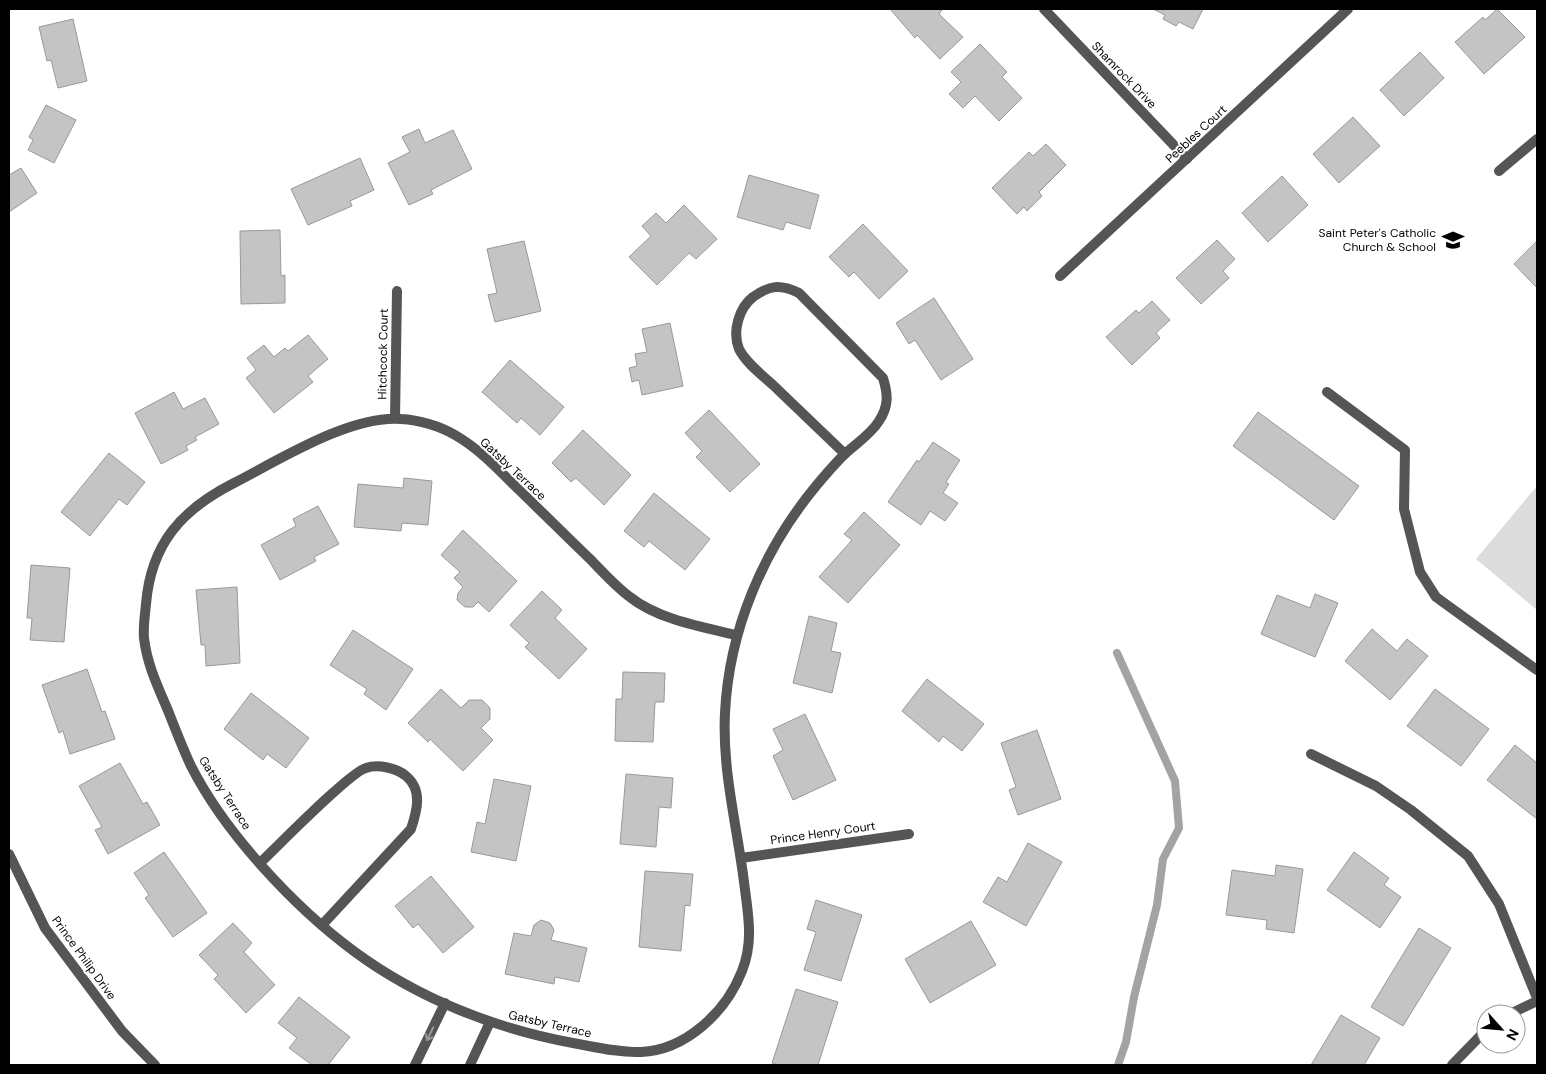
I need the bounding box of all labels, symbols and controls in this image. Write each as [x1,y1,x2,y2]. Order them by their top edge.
street label: Shamrock Drive [1088,38,1160,112]
street label: Peebles Court [1162,101,1230,167]
place label: Saint Peter's Catholic Church & School [1319,225,1436,255]
school or university icon: Saint Peter's Catholic Church & School [1440,227,1466,253]
street label: Hitchcock Court [374,308,392,400]
street label: Gatsby Terrace [477,434,550,504]
street label: Gatsby Terrace [195,753,255,833]
street label: Prince Henry Court [769,818,877,848]
street label: Prince Philip Drive [48,913,120,1003]
north arrow [1476,1004,1526,1054]
street label: Gatsby Terrace [507,1007,593,1041]
one-way arrow [425,1026,434,1041]
text: N [1502,1026,1523,1044]

